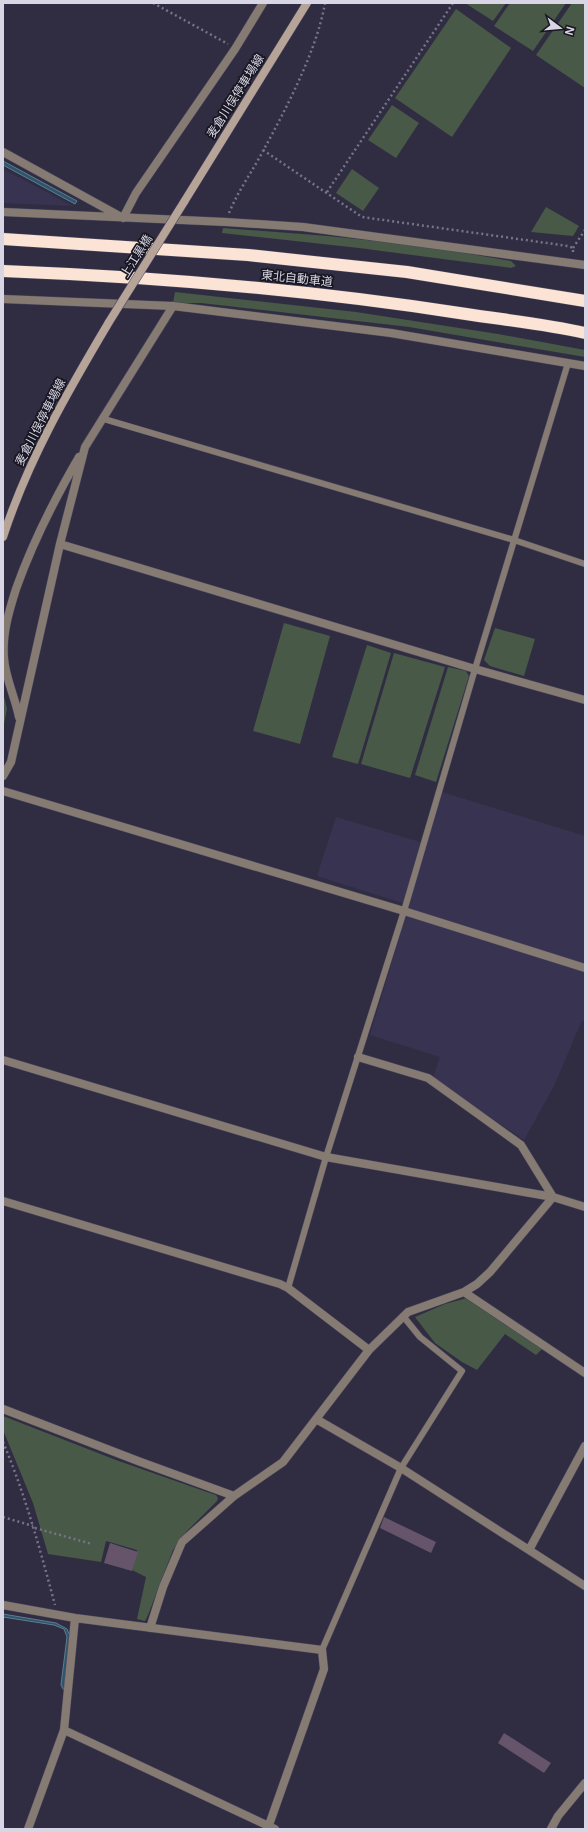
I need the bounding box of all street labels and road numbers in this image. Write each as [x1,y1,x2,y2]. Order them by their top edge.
street label: 麦倉川俣停車場線 [203,51,267,141]
street label: 上江黒橋 [117,232,155,280]
street label: 東北自動車道 [260,267,334,289]
street label: 麦倉川俣停車場線 [12,376,68,468]

